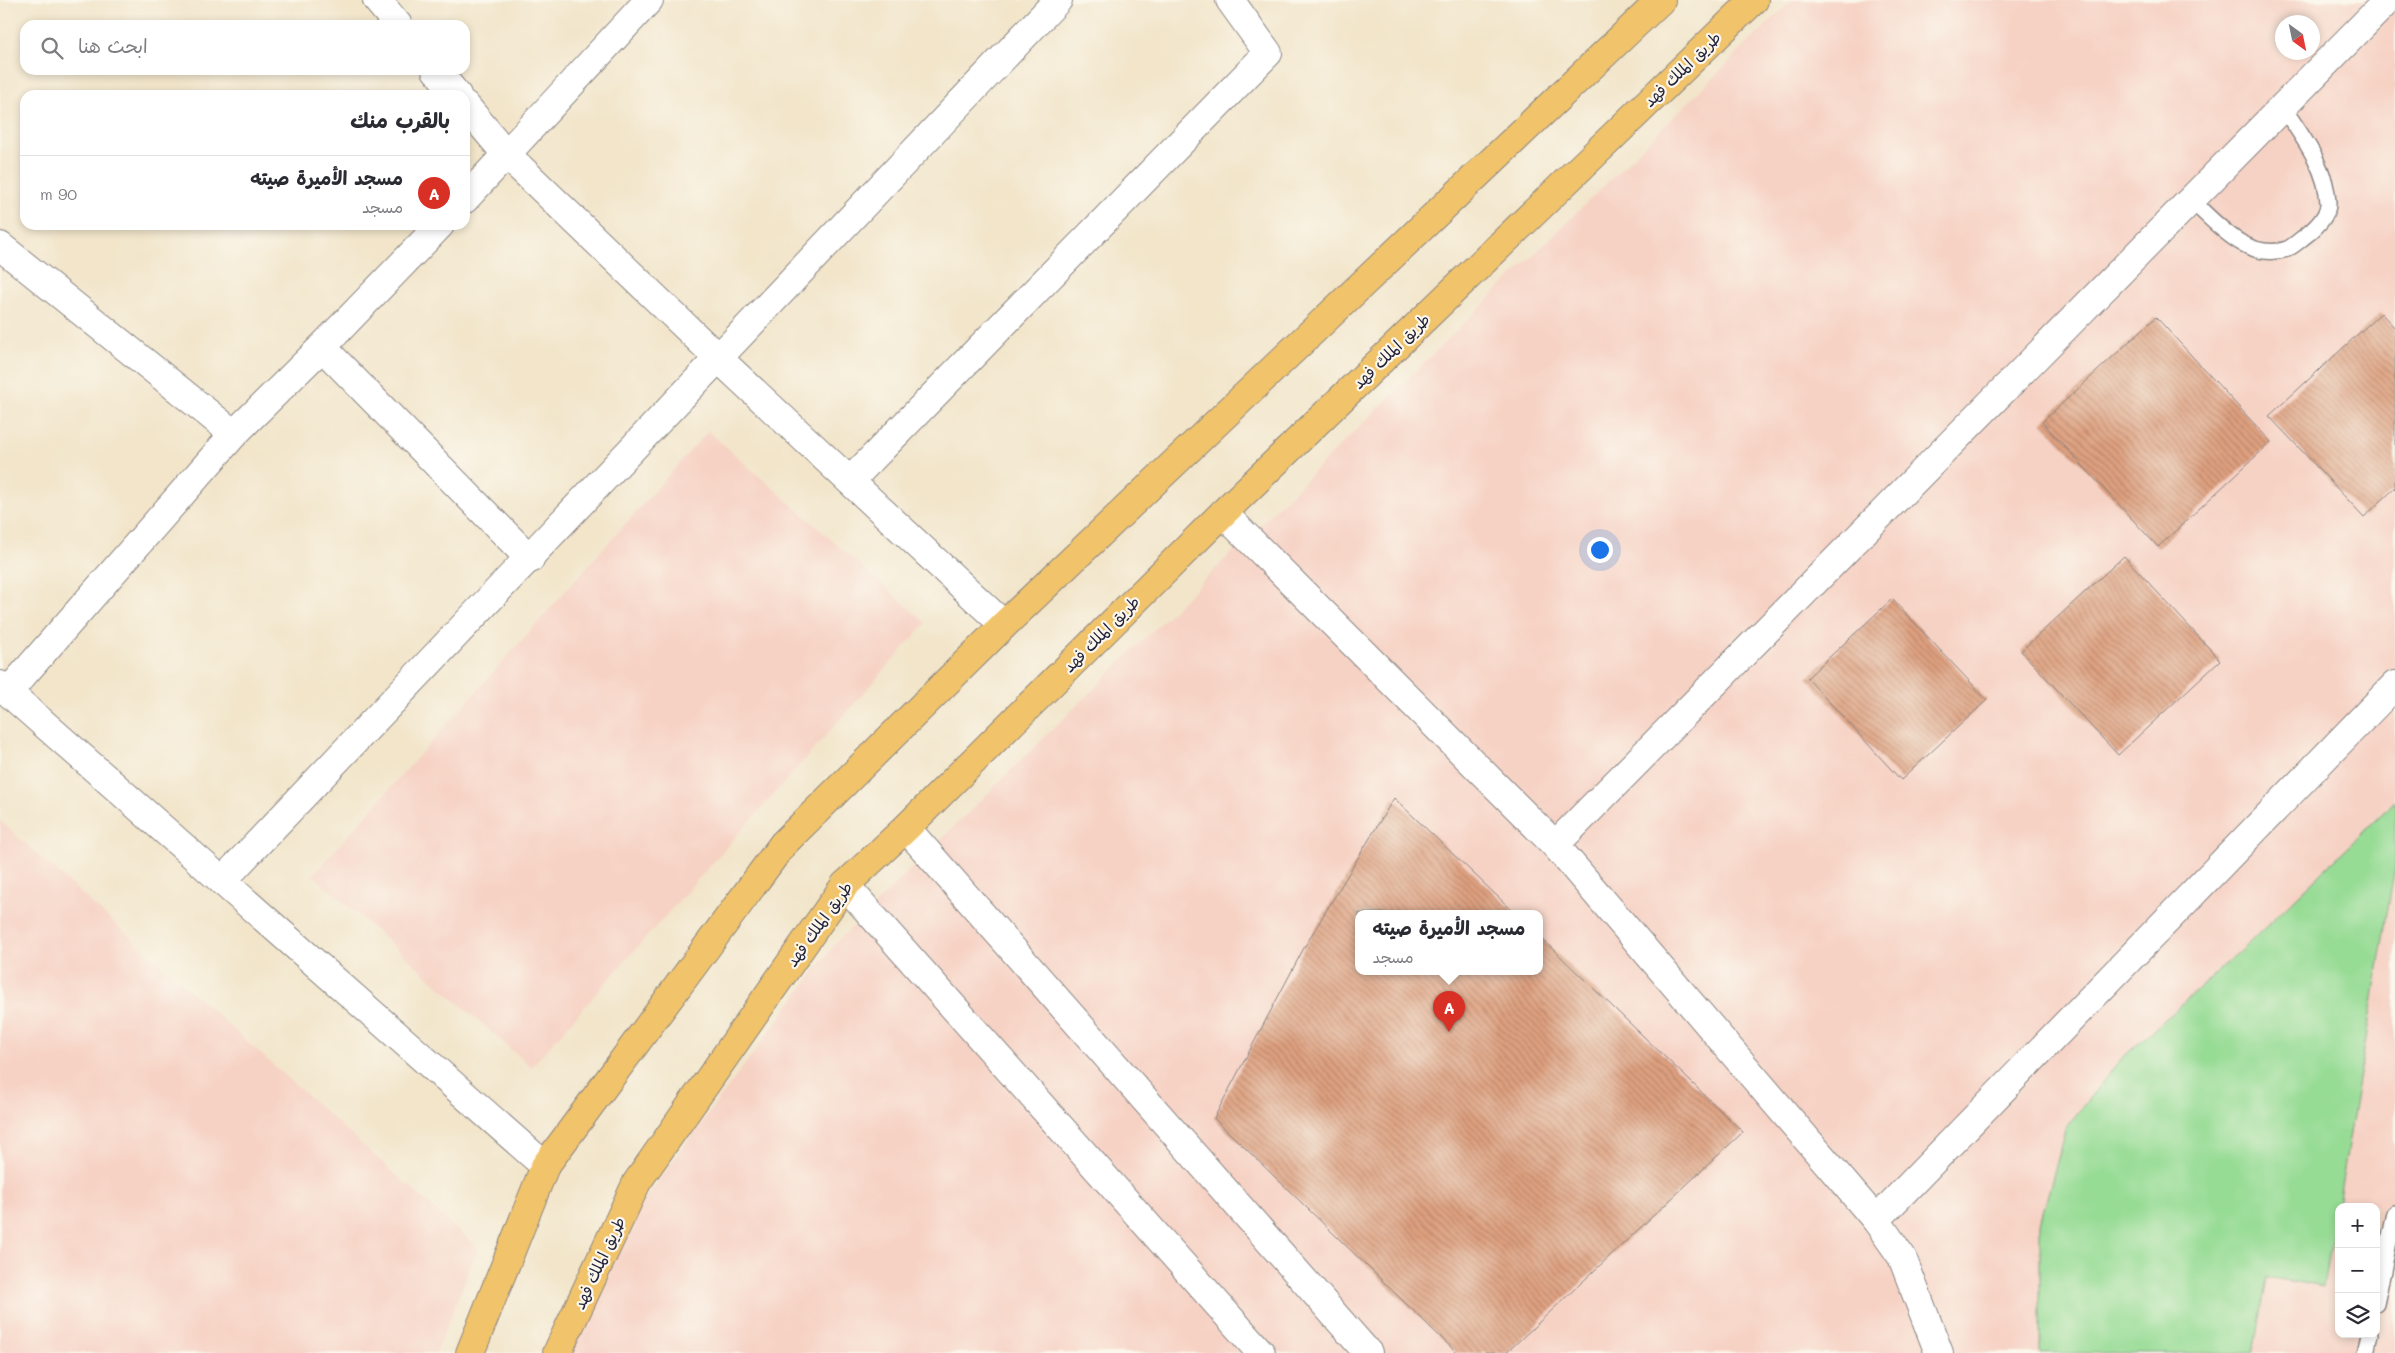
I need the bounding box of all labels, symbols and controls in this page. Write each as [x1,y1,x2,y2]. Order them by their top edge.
north arrow [2275,15,2320,60]
search box [20,20,470,75]
street label: طريق الملك فهد [1638,26,1725,111]
text: ابحث هنا [78,33,148,58]
icon: search [38,34,66,62]
text: بالقرب منك [350,106,450,133]
text: مسجد الأميرة صيته [250,165,403,190]
text: 90 m [40,183,77,204]
text: A [428,183,440,204]
text: مسجد [362,196,403,217]
street label: طريق الملك فهد [1347,308,1434,393]
your location [1587,537,1613,563]
street label: طريق الملك فهد [1058,591,1143,676]
street label: طريق الملك فهد [781,877,856,970]
popup [1355,910,1543,975]
text: مسجد الأميرة صيته [1373,915,1525,940]
text: مسجد [1373,946,1414,967]
pin: A [1433,991,1465,1032]
map controls [2335,1203,2380,1338]
button: + [2335,1203,2380,1248]
street label: طريق الملك فهد [568,1213,629,1313]
button: − [2335,1248,2380,1293]
button: layers [2335,1293,2380,1338]

